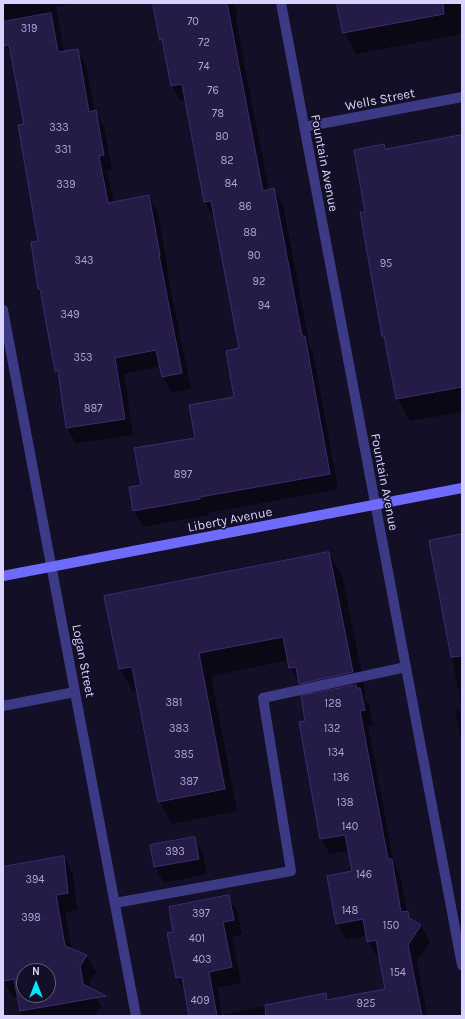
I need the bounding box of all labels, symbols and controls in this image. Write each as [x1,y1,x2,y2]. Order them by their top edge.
house number: 70 [187,15,199,29]
house number: 319 [21,22,37,36]
house number: 72 [198,36,210,50]
house number: 74 [198,60,210,74]
house number: 76 [207,84,219,98]
street label: Wells Street [344,86,416,114]
house number: 78 [212,107,224,121]
street label: Fountain Avenue [307,113,341,213]
house number: 333 [49,121,69,135]
house number: 80 [215,130,229,144]
house number: 331 [55,143,71,157]
house number: 82 [220,154,234,168]
house number: 84 [225,177,237,191]
house number: 339 [56,178,76,192]
house number: 86 [238,200,252,214]
house number: 88 [243,226,257,240]
house number: 90 [248,249,260,263]
house number: 343 [74,254,94,268]
house number: 95 [380,257,392,271]
house number: 92 [253,275,265,289]
house number: 94 [258,299,270,313]
house number: 349 [60,308,80,322]
house number: 353 [73,351,93,365]
house number: 887 [84,402,102,416]
street label: Fountain Avenue [367,432,401,532]
house number: 897 [174,468,192,482]
street label: Liberty Avenue [186,504,274,536]
street label: Logan Street [68,623,98,699]
house number: 381 [166,696,182,710]
house number: 128 [325,697,341,711]
house number: 383 [169,722,189,736]
house number: 132 [324,722,340,736]
house number: 134 [328,746,344,760]
house number: 385 [174,748,194,762]
house number: 136 [333,771,349,785]
house number: 387 [180,775,198,789]
house number: 138 [337,796,353,810]
house number: 140 [342,820,358,834]
house number: 393 [165,845,185,859]
house number: 146 [356,868,372,882]
house number: 394 [25,873,45,887]
house number: 148 [342,904,358,918]
house number: 397 [192,907,210,921]
house number: 398 [21,911,41,925]
house number: 150 [383,919,399,933]
house number: 401 [189,932,205,946]
house number: 403 [192,953,212,967]
north arrow [16,963,56,1003]
text: N [32,965,40,978]
house number: 154 [390,966,406,980]
house number: 409 [190,994,210,1008]
house number: 925 [357,997,375,1011]

